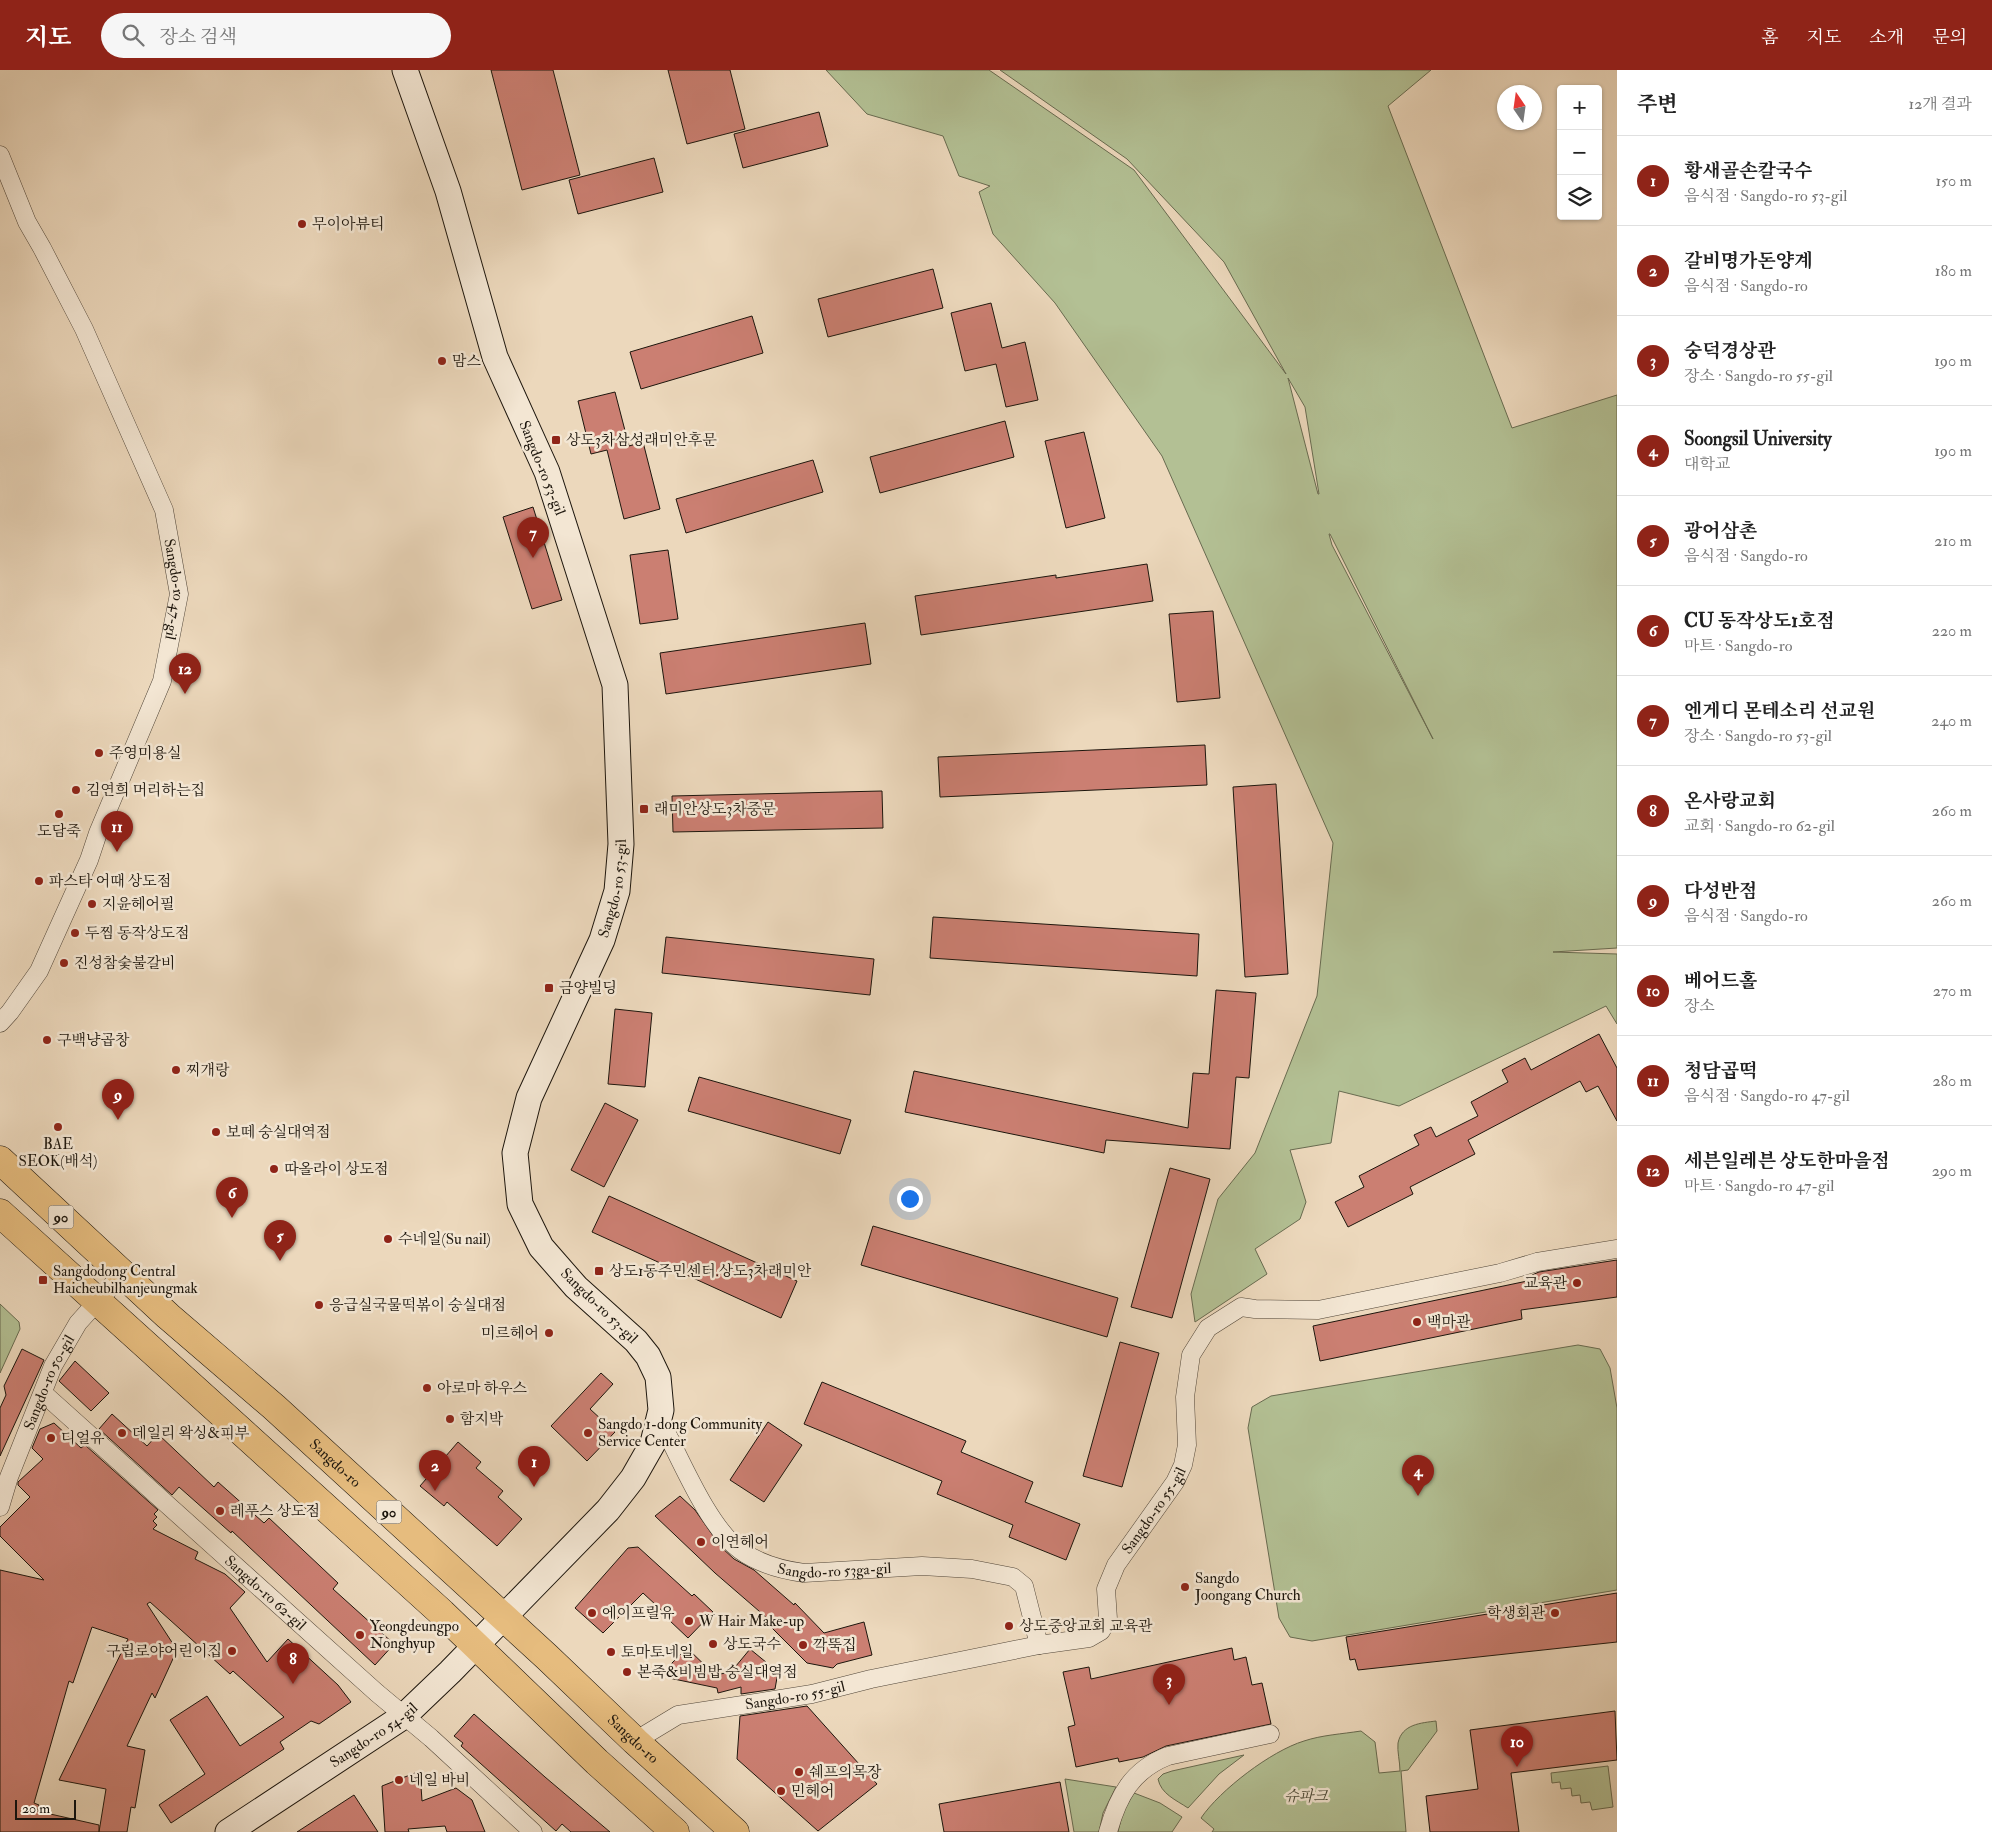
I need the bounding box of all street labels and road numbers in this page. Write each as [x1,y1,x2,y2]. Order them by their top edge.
street label: Sangdo-ro 53-gil [514,418,570,518]
street label: Sangdo-ro 47-gil [160,537,188,642]
street label: Sangdo-ro 53-gil [594,839,631,940]
road number: 90 [48,1206,74,1228]
street label: Sangdo-ro 53-gil [556,1264,642,1348]
street label: Sangdo-ro 50-gil [19,1331,79,1433]
street label: Sangdo-ro [305,1435,365,1491]
street label: Sangdo-ro 55-gil [1117,1464,1190,1558]
road number: 90 [376,1500,402,1524]
street label: Sangdo-ro 62-gil [221,1551,310,1634]
street label: Sangdo-ro 53ga-gil [776,1558,892,1583]
street label: Sangdo-ro 55-gil [744,1676,847,1714]
street label: Sangdo-ro 54-gil [326,1698,422,1772]
street label: Sangdo-ro [603,1710,663,1767]

